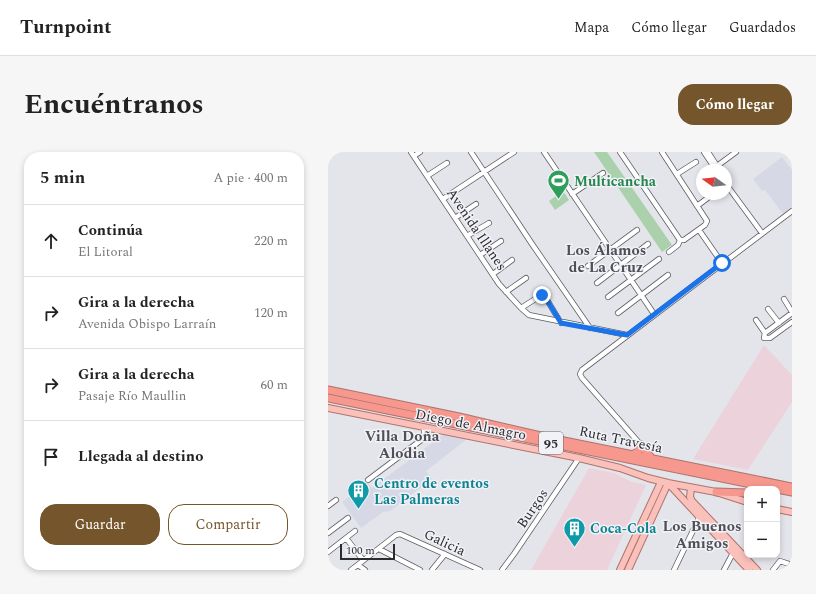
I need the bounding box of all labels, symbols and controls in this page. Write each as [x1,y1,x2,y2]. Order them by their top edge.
text: Turnpoint [20,13,112,42]
text: Mapa [574,17,609,38]
text: Cómo llegar [631,17,707,38]
text: Guardados [729,17,796,38]
text: Encuéntranos [24,83,204,126]
button: Cómo llegar [678,84,792,125]
north arrow [696,164,732,200]
text: 5 min [40,165,85,191]
text: A pie · 400 m [214,168,288,188]
sports icon: Multicancha [546,168,572,201]
place label: Multicancha [574,171,657,192]
street label: Avenida Illanes [441,184,512,275]
text: Continúa [78,219,143,242]
icon: ahead [40,230,62,252]
text: 220 m [254,231,288,251]
district label: Los Álamos de La Cruz [566,239,646,279]
text: El Litoral [78,242,133,262]
route start [713,254,731,272]
route end [533,286,551,304]
text: Gira a la derecha [78,291,194,314]
icon: right [40,302,62,324]
text: 120 m [254,303,288,323]
text: Avenida Obispo Larraín [78,314,216,334]
text: Gira a la derecha [78,363,194,386]
icon: right [40,374,62,396]
text: 60 m [261,375,288,395]
text: Pasaje Río Maullin [78,386,186,406]
street label: Diego de Almagro [414,403,528,446]
street label: Ruta Travesía [577,420,665,459]
district label: Villa Doña Alodia [365,425,440,465]
road number: 95 [539,432,563,454]
text: Llegada al destino [78,445,203,468]
icon: arrive [40,446,62,468]
place label: Centro de eventos Las Palmeras [374,473,489,510]
building icon: Centro de eventos Las Palmeras [346,478,372,511]
street label: Burgos [511,484,553,532]
map controls [744,486,780,558]
button: + [744,486,780,522]
button: Guardar [40,504,160,545]
button: Compartir [168,504,288,545]
building icon: Coca-Cola [561,515,587,548]
district label: Los Buenos Amigos [662,515,742,555]
place label: Coca-Cola [590,518,657,539]
button: − [744,522,780,558]
street label: Galicia [420,524,469,561]
scale bar [340,542,395,561]
text: 100 m [346,542,375,559]

